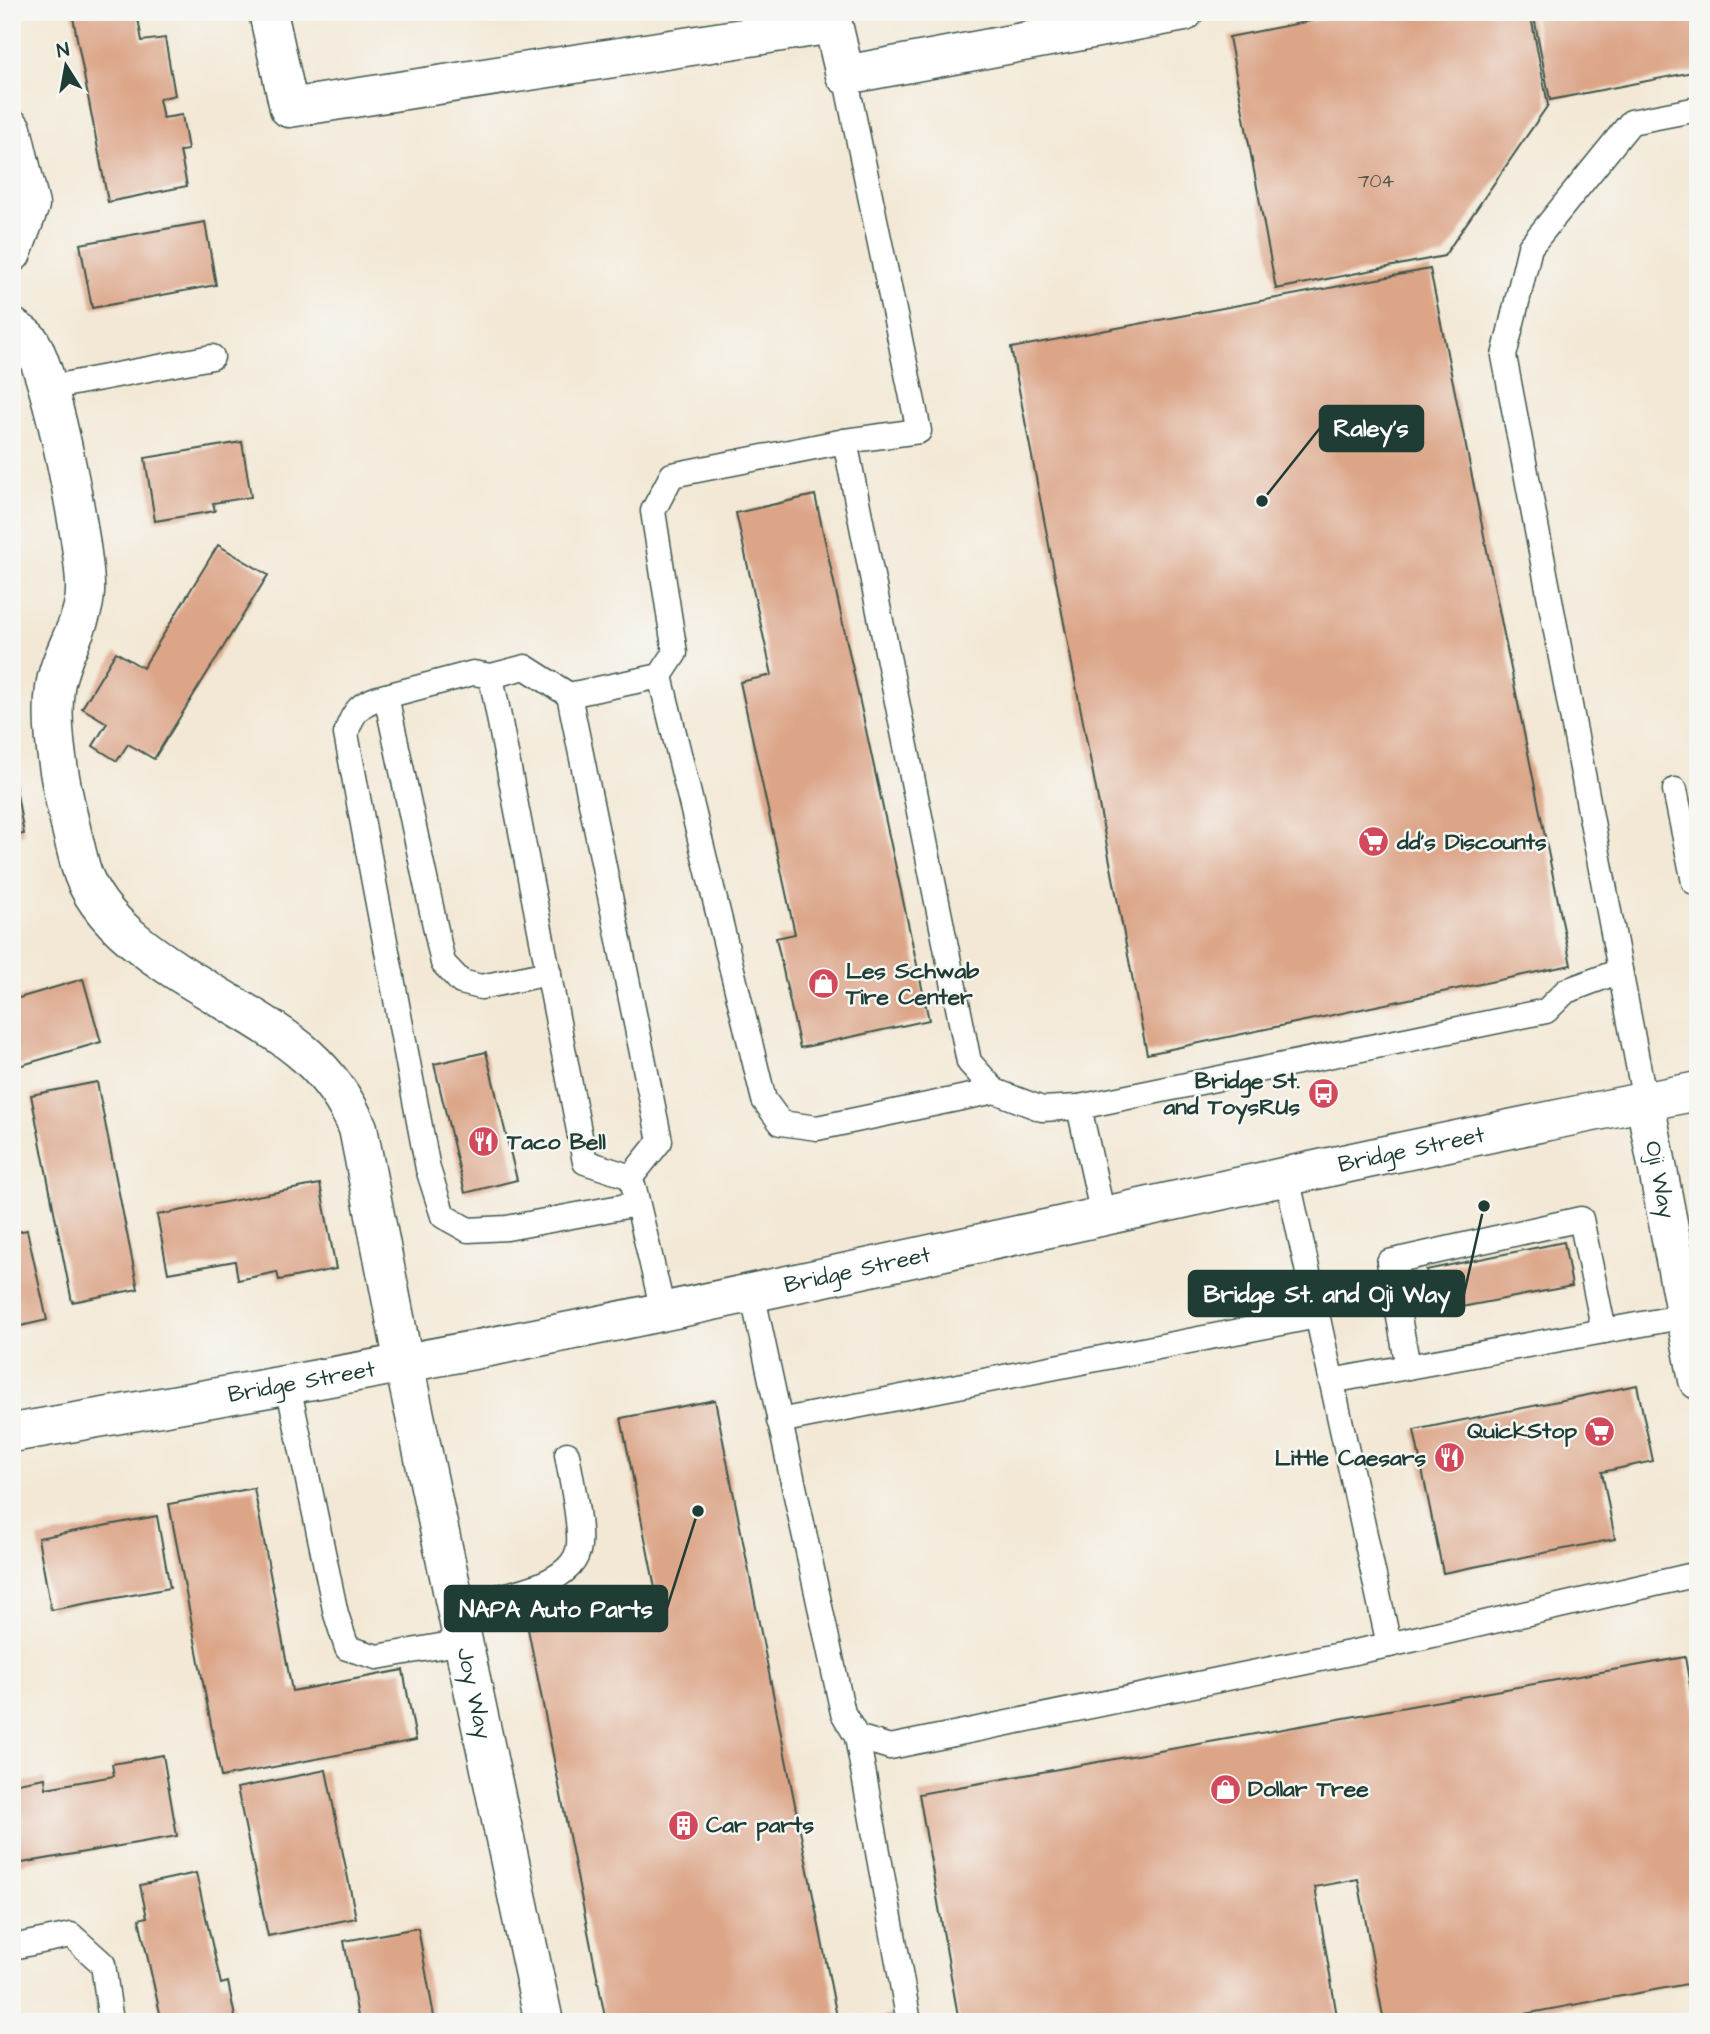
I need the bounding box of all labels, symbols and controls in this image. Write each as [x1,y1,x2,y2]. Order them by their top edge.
north arrow [32,32,102,102]
text: N [55,36,72,65]
house number: 704 [1358,168,1394,195]
callout: Raley's [1320,406,1423,451]
text: Raley's [1333,412,1409,448]
supermarket icon: dd's Discounts [1357,825,1391,859]
place label: dd's Discounts [1396,826,1547,858]
place label: Les Schwab Tire Center [845,955,979,1013]
shop icon: Les Schwab Tire Center [806,967,840,1001]
place label: Bridge St. and ToysRUs [1163,1065,1300,1125]
bus stop icon: Bridge St. and ToysRUs [1306,1077,1340,1111]
street label: Bridge Street [1335,1118,1488,1181]
restaurant icon: Taco Bell [467,1125,501,1159]
place label: Taco Bell [506,1126,606,1158]
street label: Oji Way [1637,1138,1683,1222]
street label: Bridge Street [781,1238,934,1301]
callout: Bridge St. and Oji Way [1189,1271,1464,1316]
text: Bridge St. and Oji Way [1204,1278,1451,1314]
street label: Bridge Street [225,1353,378,1411]
supermarket icon: QuickStop [1583,1414,1617,1448]
place label: QuickStop [1467,1415,1577,1447]
restaurant icon: Little Caesars [1432,1441,1466,1475]
place label: Little Caesars [1275,1442,1426,1474]
callout: NAPA Auto Parts [445,1586,667,1631]
text: NAPA Auto Parts [459,1593,653,1627]
street label: Joy Way [449,1644,499,1742]
shop icon: Dollar Tree [1208,1772,1242,1806]
place label: Dollar Tree [1248,1773,1369,1805]
building icon: Car parts [666,1808,700,1842]
place label: Car parts [706,1809,814,1841]

